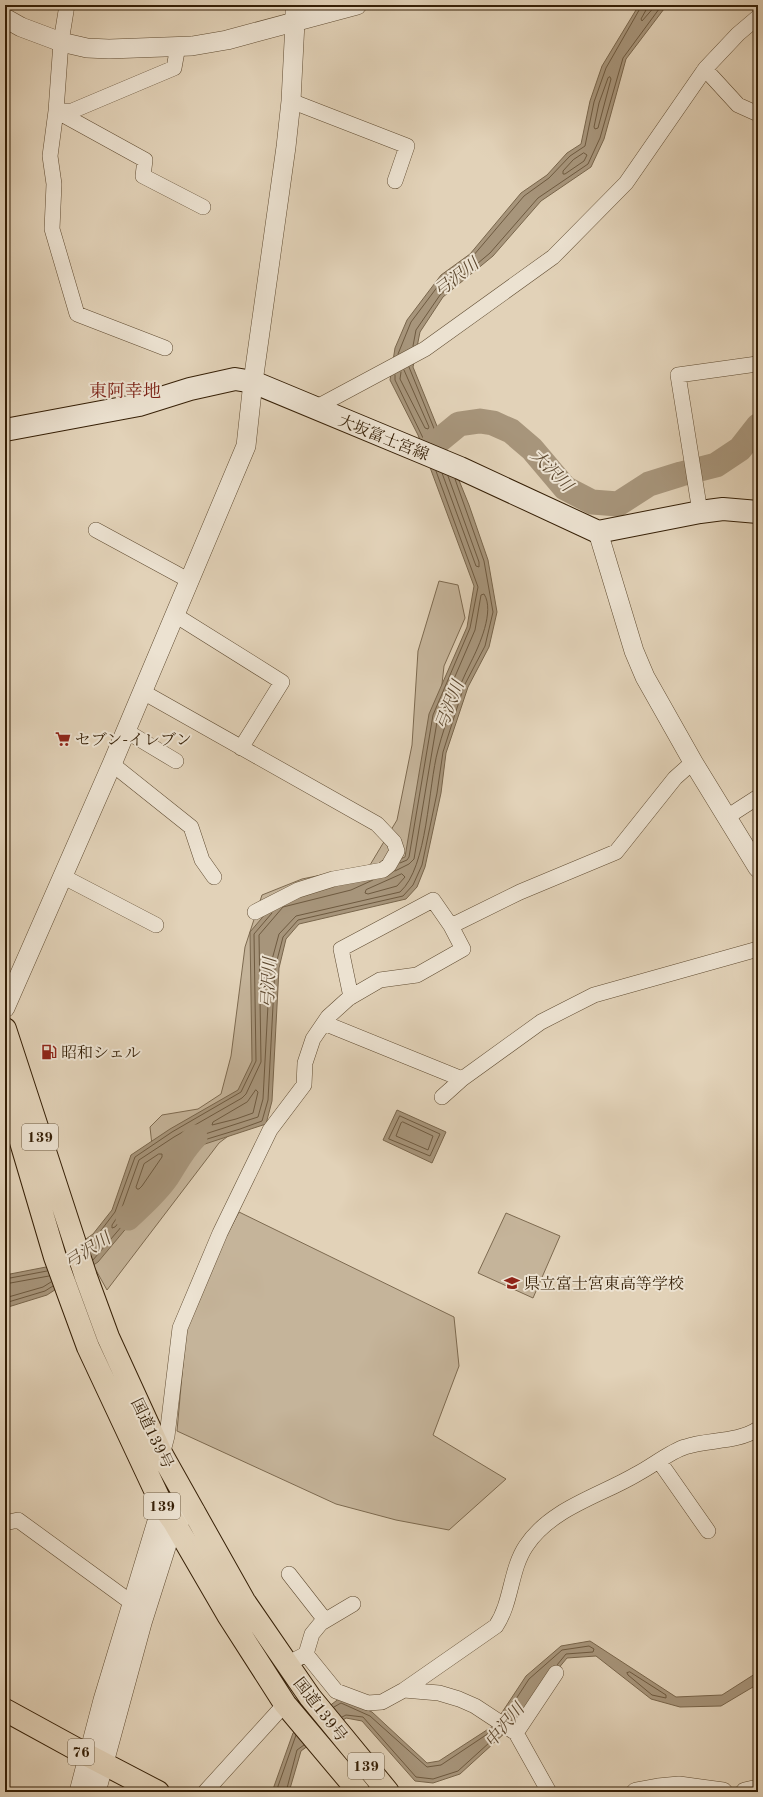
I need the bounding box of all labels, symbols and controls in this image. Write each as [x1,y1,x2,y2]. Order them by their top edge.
water label: 弓沢川 [430,253,484,301]
district label: 東阿幸地 [89,381,161,401]
street label: 大坂富士宮線 [336,412,432,464]
water label: 大沢川 [527,446,578,497]
water label: 弓沢川 [431,676,468,732]
supermarket icon: セブン-イレブン [54,730,72,748]
place label: セブン-イレブン [75,732,192,749]
water label: 弓沢川 [258,955,279,1009]
fuel station icon: 昭和シェル [40,1043,58,1061]
place label: 昭和シェル [61,1044,141,1062]
road number: 139 [22,1124,58,1150]
water label: 弓沢川 [61,1227,116,1272]
school or university icon: 県立富士宮東高等学校 [503,1274,521,1292]
place label: 県立富士宮東高等学校 [524,1275,684,1293]
street label: 国道139号 [127,1395,177,1471]
road number: 139 [144,1493,180,1519]
street label: 国道139号 [290,1674,351,1745]
water label: 中沢川 [481,1698,529,1751]
road number: 76 [68,1739,94,1765]
road number: 139 [348,1753,384,1779]

